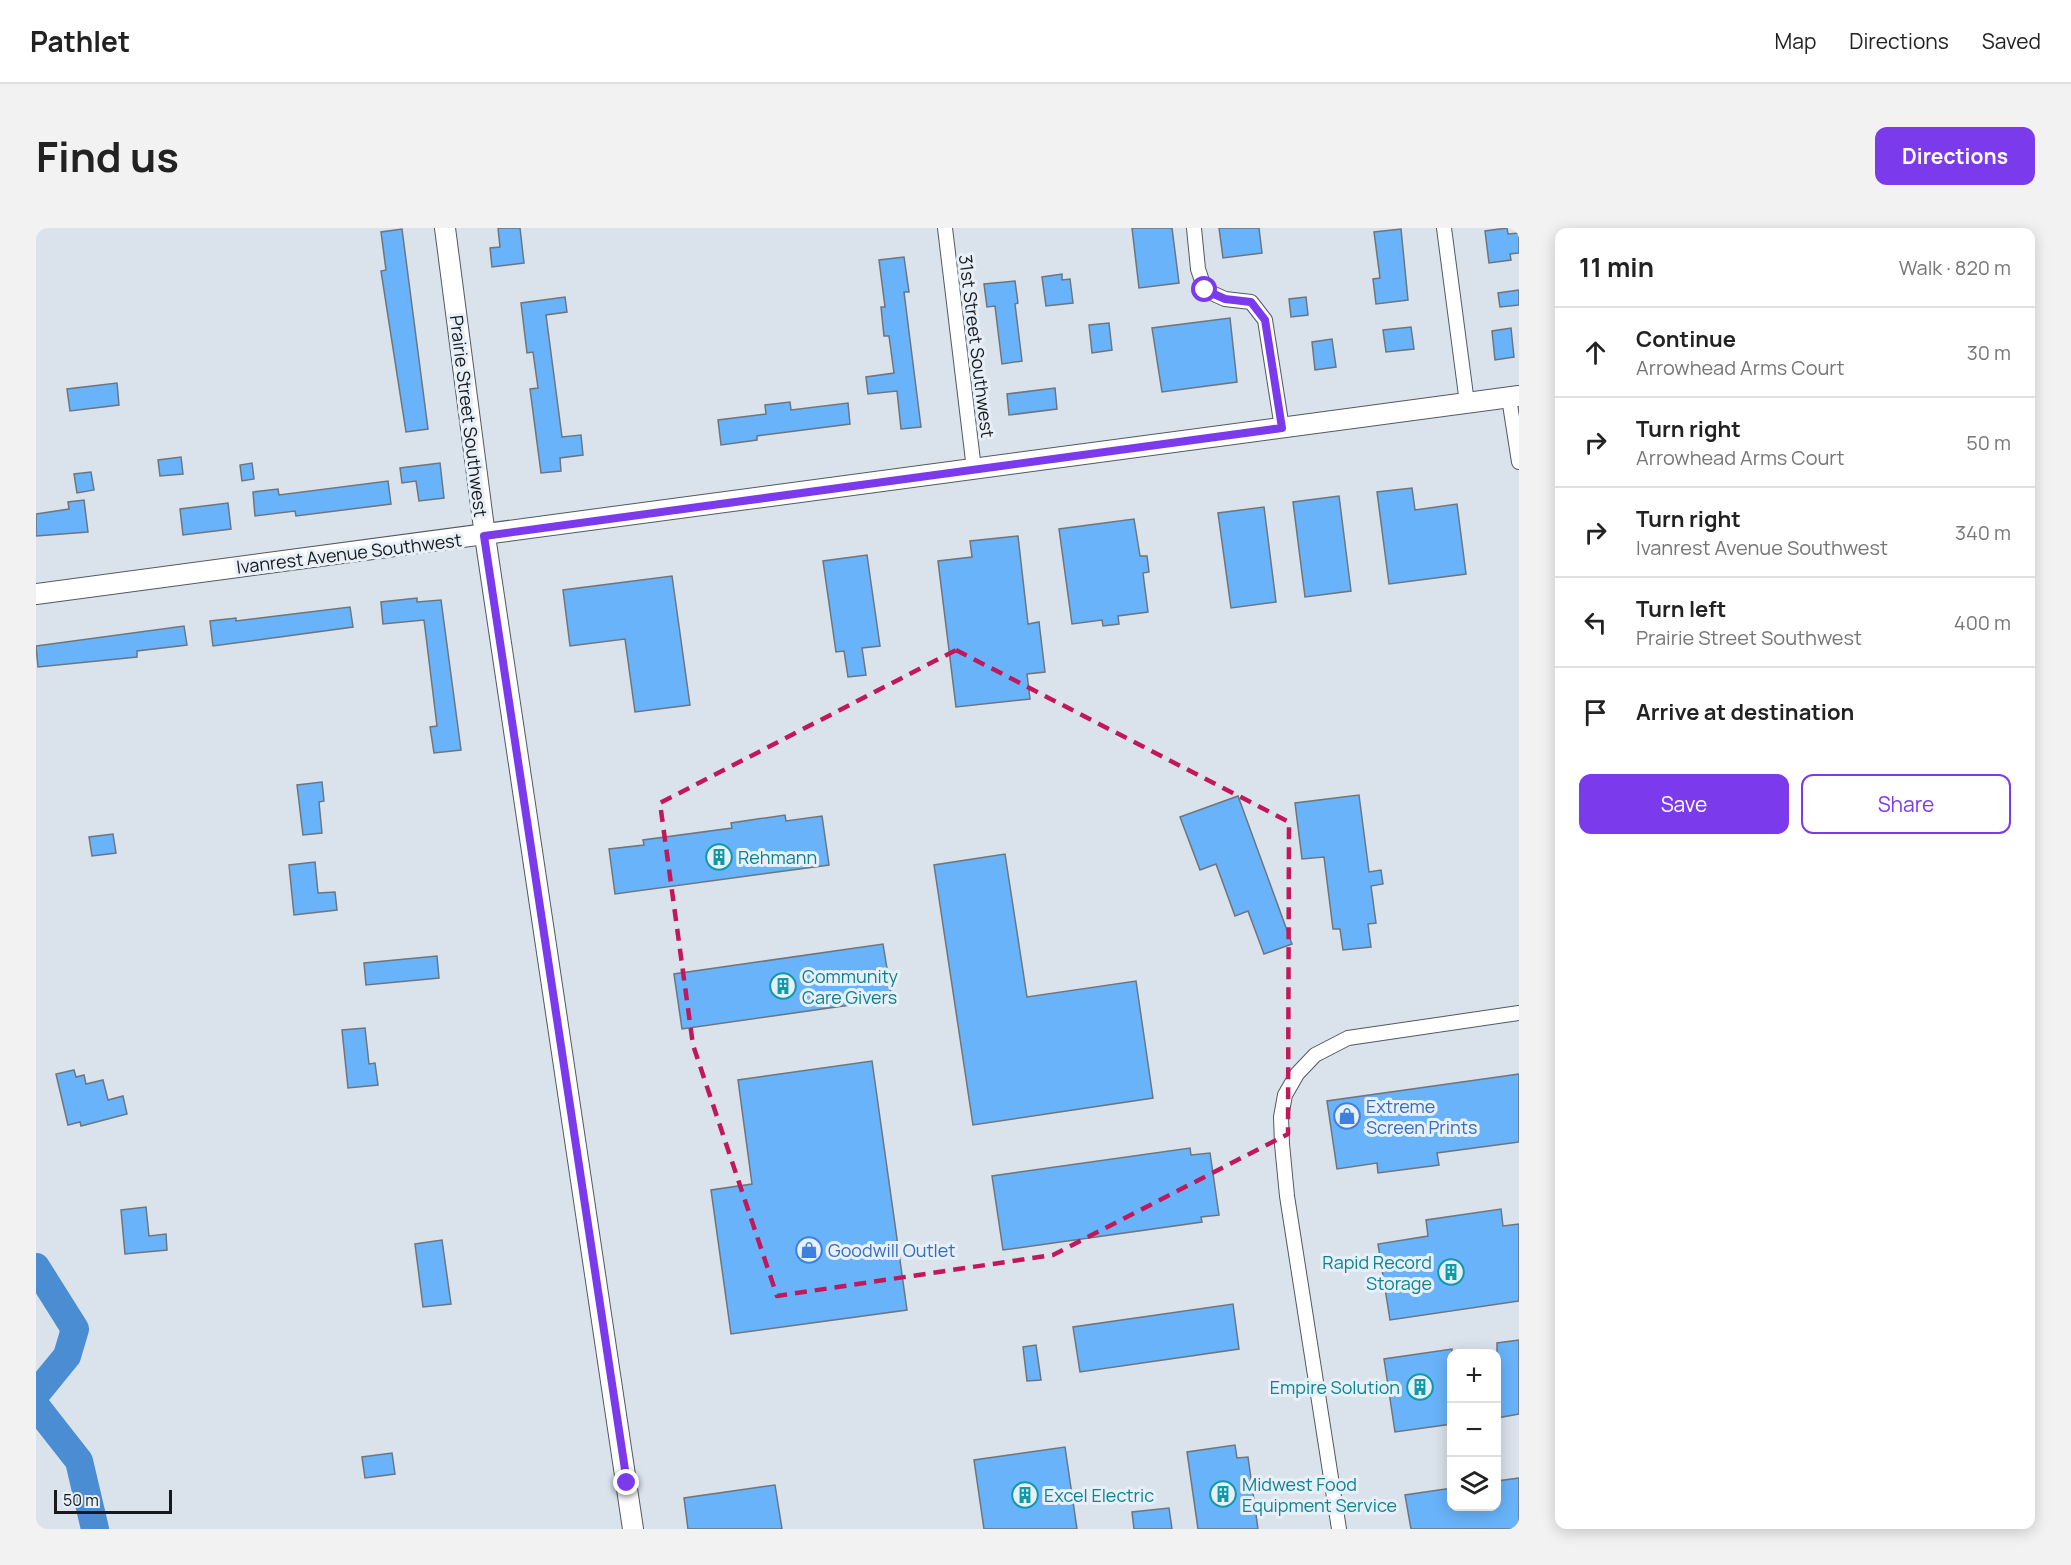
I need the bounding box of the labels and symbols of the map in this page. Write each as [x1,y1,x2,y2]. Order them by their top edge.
street label: 31st Street Southwest [954,253,1000,439]
route start [1191,276,1217,302]
street label: Prairie Street Southwest [445,314,493,518]
street label: Ivanrest Avenue Southwest [235,527,463,579]
building icon: Rehmann [704,842,734,872]
place label: Rehmann [738,845,817,869]
place label: Community Care Givers [802,964,899,1009]
building icon: Community Care Givers [768,971,798,1001]
place label: Extreme Screen Prints [1366,1094,1477,1139]
shop icon: Extreme Screen Prints [1332,1101,1362,1131]
shop icon: Goodwill Outlet [794,1235,824,1265]
place label: Goodwill Outlet [828,1238,956,1262]
place label: Rapid Record Storage [1322,1250,1432,1295]
building icon: Rapid Record Storage [1436,1257,1466,1287]
building icon: Empire Solution [1405,1372,1435,1402]
place label: Empire Solution [1270,1375,1400,1399]
route end [613,1469,639,1495]
place label: Midwest Food Equipment Service [1242,1472,1397,1517]
building icon: Midwest Food Equipment Service [1208,1479,1238,1509]
building icon: Excel Electric [1010,1480,1040,1510]
place label: Excel Electric [1044,1483,1154,1507]
scale bar [54,1487,172,1514]

